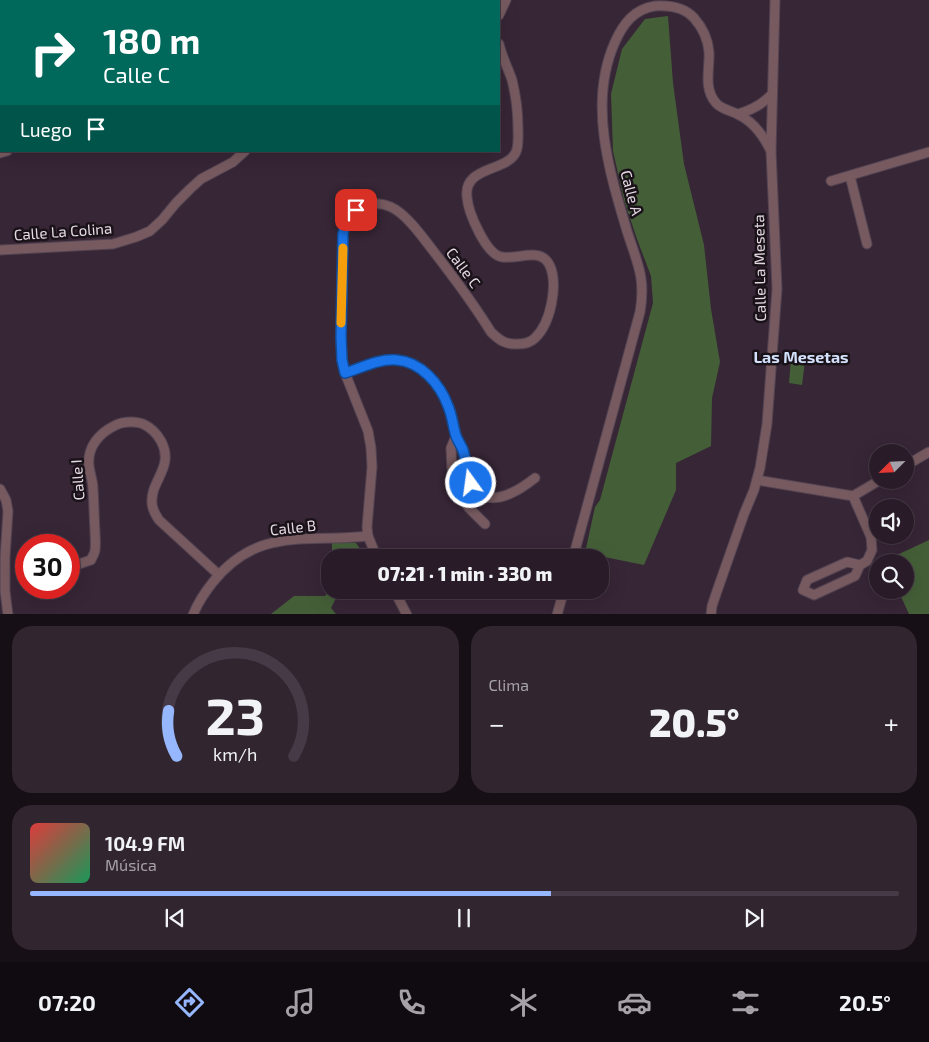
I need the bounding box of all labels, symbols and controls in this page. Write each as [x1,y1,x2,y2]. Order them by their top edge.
text: 180 m [103,19,200,61]
icon: right [20,20,85,85]
text: Calle C [103,61,170,87]
icon: arrive [82,115,110,143]
text: Luego [20,118,72,141]
street label: Calle A [617,168,647,218]
pin [335,189,377,231]
icon: arrive [342,196,370,224]
street label: Calle La Meseta [749,214,769,322]
street label: Calle La Colina [13,219,113,243]
street label: Calle C [443,244,485,291]
district label: Las Mesetas [753,347,849,366]
north arrow [869,444,914,489]
map controls [869,444,914,599]
position arrow [444,456,496,508]
street label: Calle I [67,459,87,501]
button: sound [869,499,914,544]
street label: Calle B [269,516,317,538]
speed limit sign: 30 [15,534,80,599]
button: search [869,554,914,599]
text: 07:21 · 1 min · 330 m [378,562,552,585]
text: Clima [489,675,529,694]
text: 23 [205,683,265,745]
text: 20.5° [649,699,740,745]
text: − [489,706,505,740]
text: + [884,706,899,740]
text: km/h [213,743,257,765]
text: 104.9 FM [105,832,185,855]
text: Música [105,855,157,874]
icon: previous [161,904,189,932]
icon: pause [450,904,478,932]
icon: next [740,904,768,932]
icon: directions [172,985,207,1020]
icon: music [283,985,318,1020]
icon: phone [394,985,429,1020]
icon: climate [506,985,541,1020]
icon: car [617,985,652,1020]
icon: filters [728,985,763,1020]
text: 07:20 [38,989,96,1015]
text: 20.5° [839,989,891,1015]

